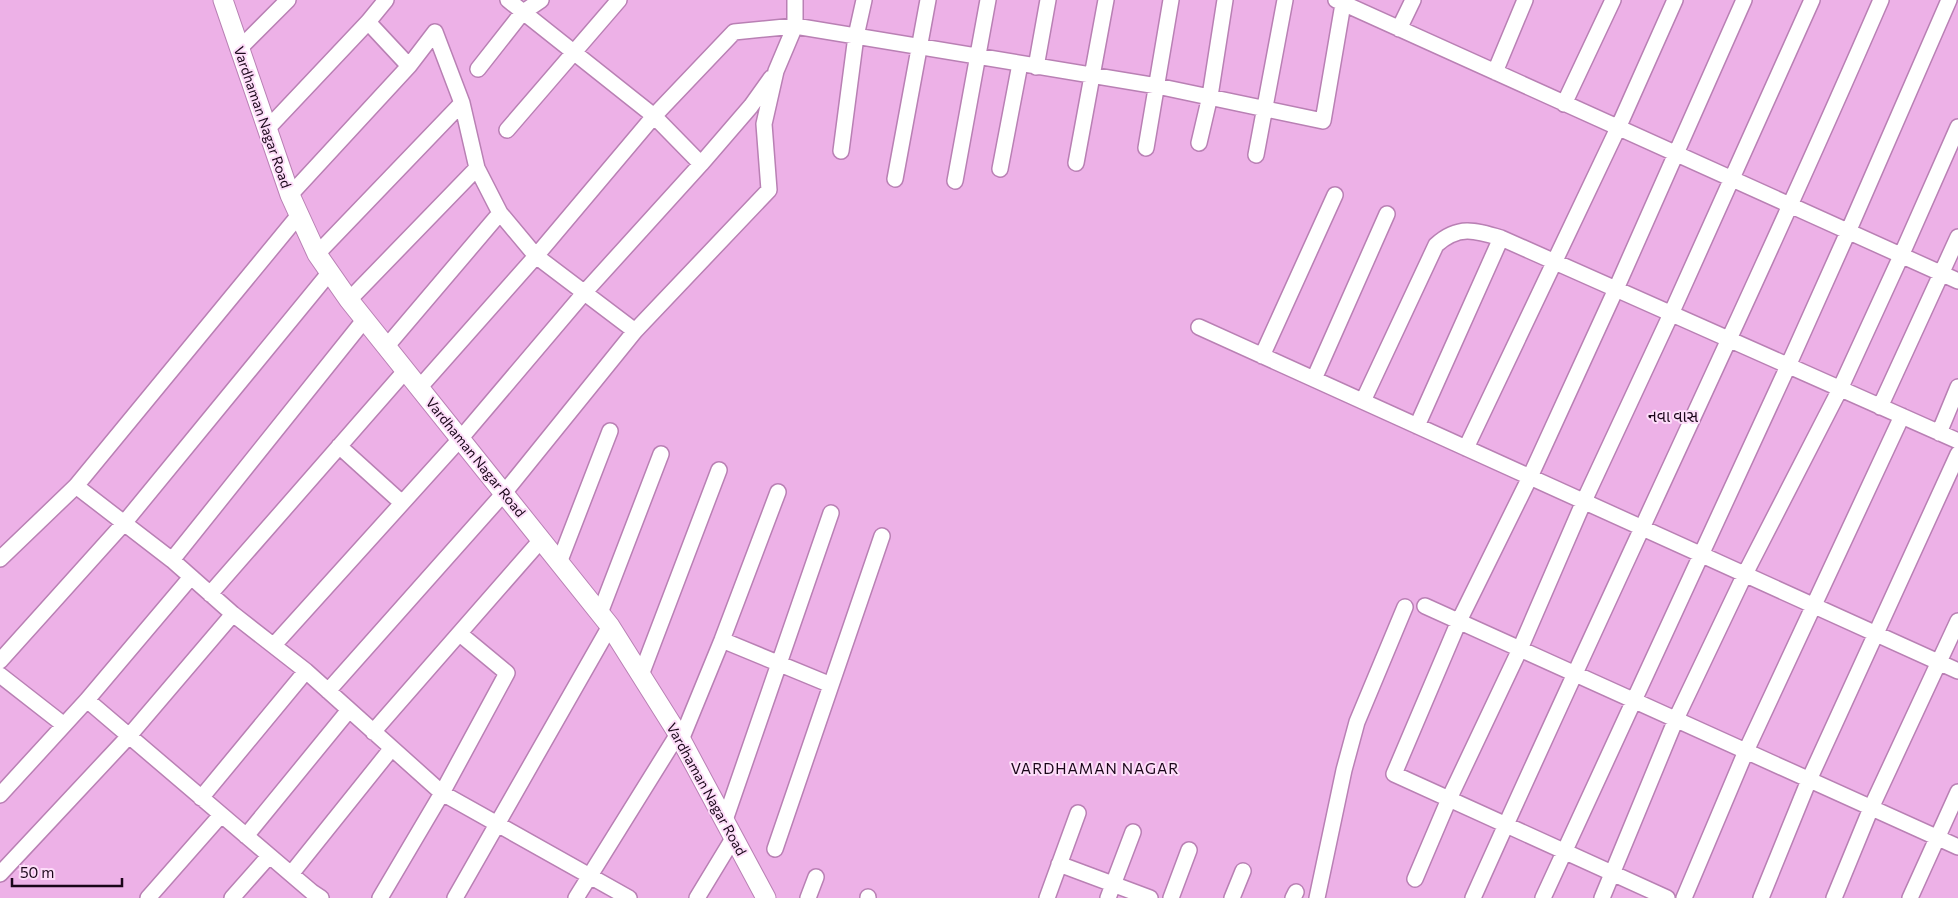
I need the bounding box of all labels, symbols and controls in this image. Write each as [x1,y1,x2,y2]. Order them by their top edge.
street label: Vardhaman Nagar Road [231,44,295,190]
street label: Vardhaman Nagar Road [423,394,529,520]
district label: નવા વાસ [1648,406,1699,425]
street label: Vardhaman Nagar Road [663,720,751,858]
district label: VARDHAMAN NAGAR [1011,759,1179,777]
scale bar [12,856,122,888]
text: 50 m [20,863,54,881]

